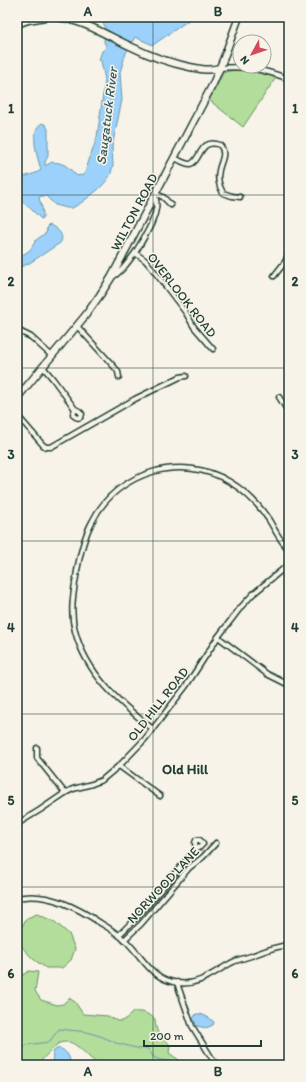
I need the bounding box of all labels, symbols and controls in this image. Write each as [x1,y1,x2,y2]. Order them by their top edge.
text: A [83,4,93,19]
text: B [214,4,223,19]
north arrow [232,34,272,74]
text: N [237,53,252,67]
water label: Saugatuck River [93,65,122,166]
text: 1 [8,101,14,116]
text: 1 [292,101,298,116]
street label: WILTON ROAD [107,170,161,253]
street label: OVERLOOK ROAD [144,250,220,341]
text: 2 [8,274,15,289]
text: 2 [292,274,299,289]
text: 3 [7,447,15,462]
text: 3 [291,447,299,462]
text: 4 [7,620,15,635]
text: 4 [291,620,299,635]
street label: OLD HILL ROAD [124,664,192,744]
district label: Old Hill [162,761,209,778]
text: 5 [8,793,15,808]
text: 5 [292,793,299,808]
street label: NORWOOD LANE [124,844,202,926]
text: 6 [8,966,15,981]
text: 6 [292,966,299,981]
scale bar [144,1022,261,1048]
text: 200 m [150,1029,184,1043]
text: A [83,1064,93,1079]
text: B [214,1064,223,1079]

